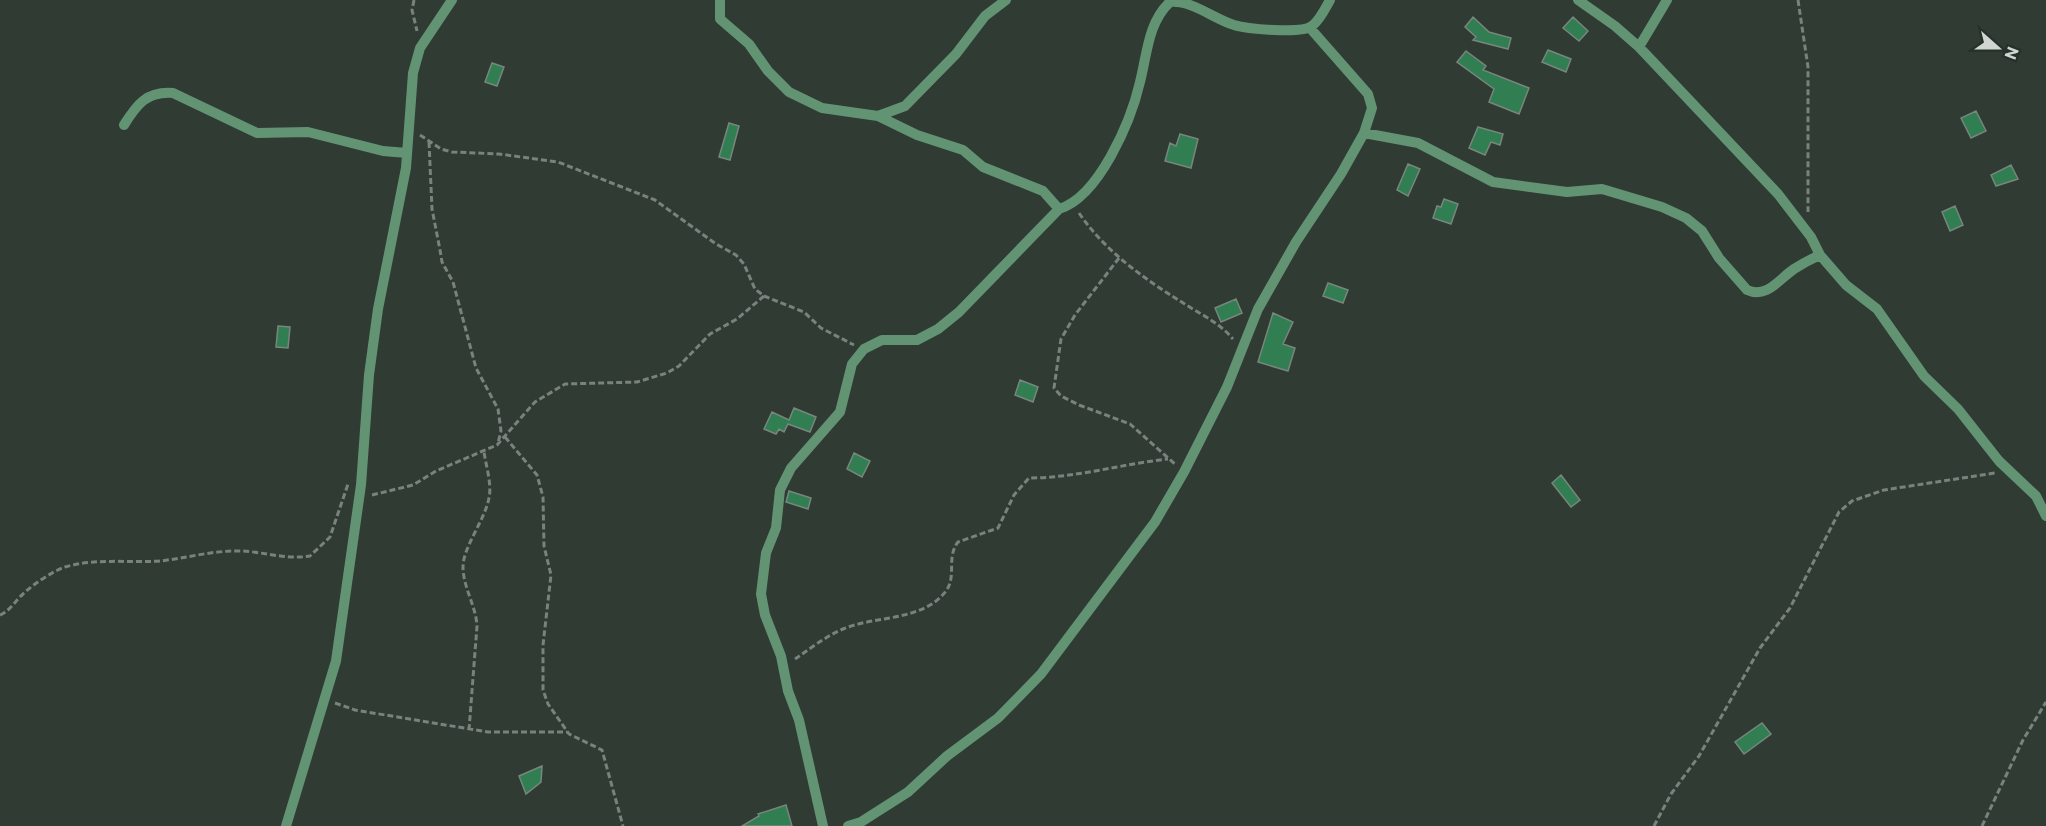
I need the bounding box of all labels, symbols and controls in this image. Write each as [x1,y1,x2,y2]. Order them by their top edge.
north arrow [1968,18,2028,78]
text: N [2001,45,2023,63]

